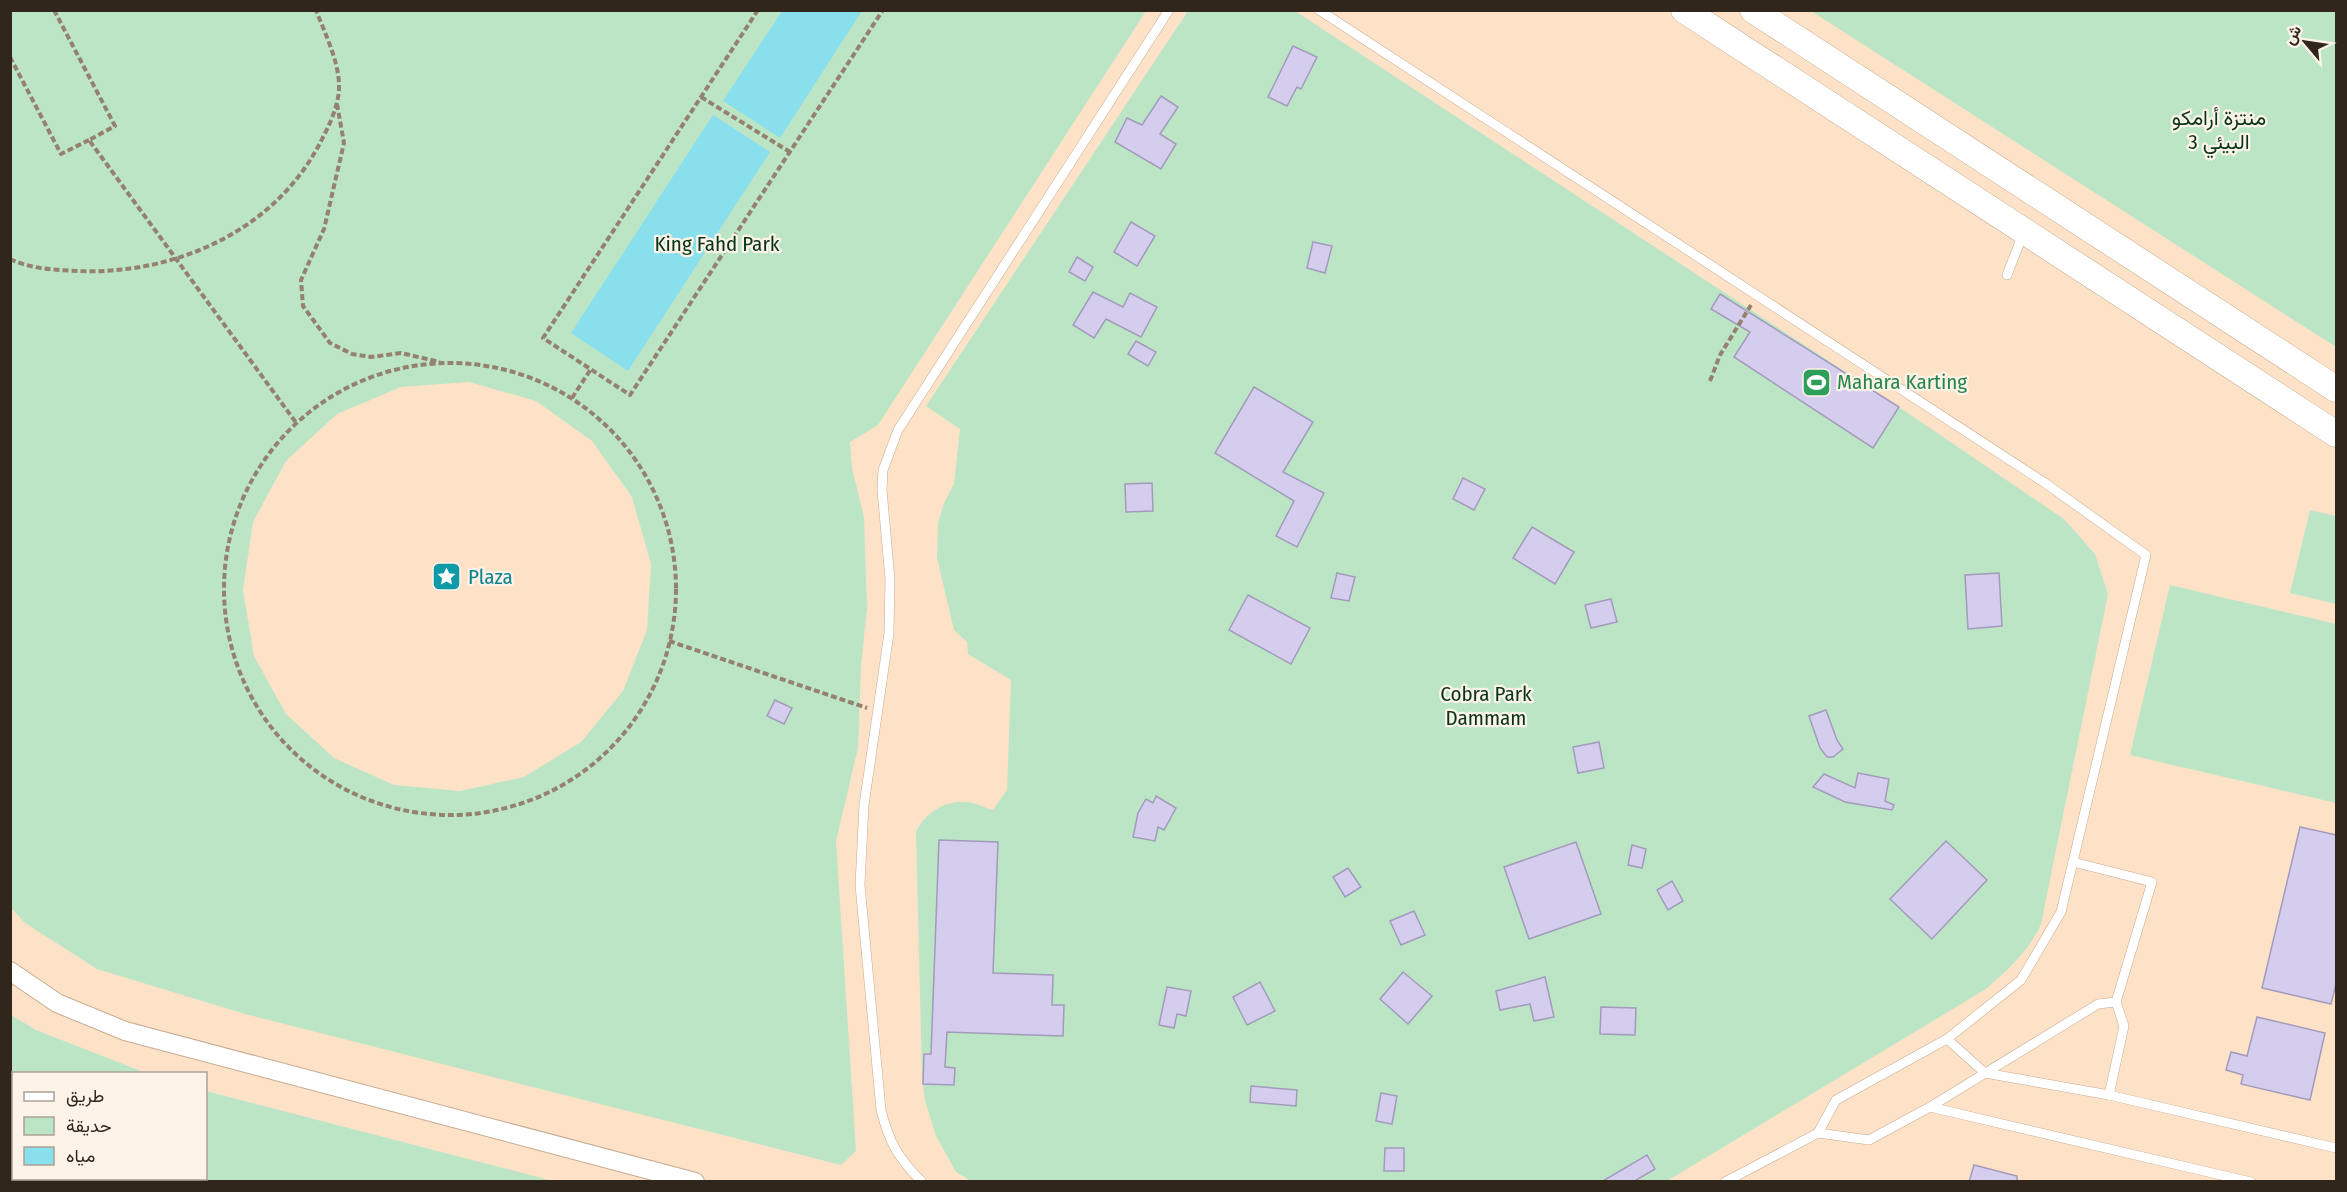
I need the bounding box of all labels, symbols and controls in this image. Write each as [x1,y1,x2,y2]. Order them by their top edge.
north arrow [2275,12,2335,72]
text: ش [2279,22,2305,48]
park label: منتزة أرامكو البيئي 3 [2172,105,2266,159]
park label: King Fahd Park [654,231,780,257]
sports icon: Mahara Karting [1800,366,1832,398]
place label: Mahara Karting [1837,369,1967,395]
place icon: Plaza [431,561,463,593]
place label: Plaza [468,564,513,590]
park label: Cobra Park Dammam [1440,681,1532,731]
legend [12,1072,207,1180]
text: طريق [66,1085,104,1107]
text: حديقة [66,1115,112,1137]
text: مياه [66,1145,95,1167]

